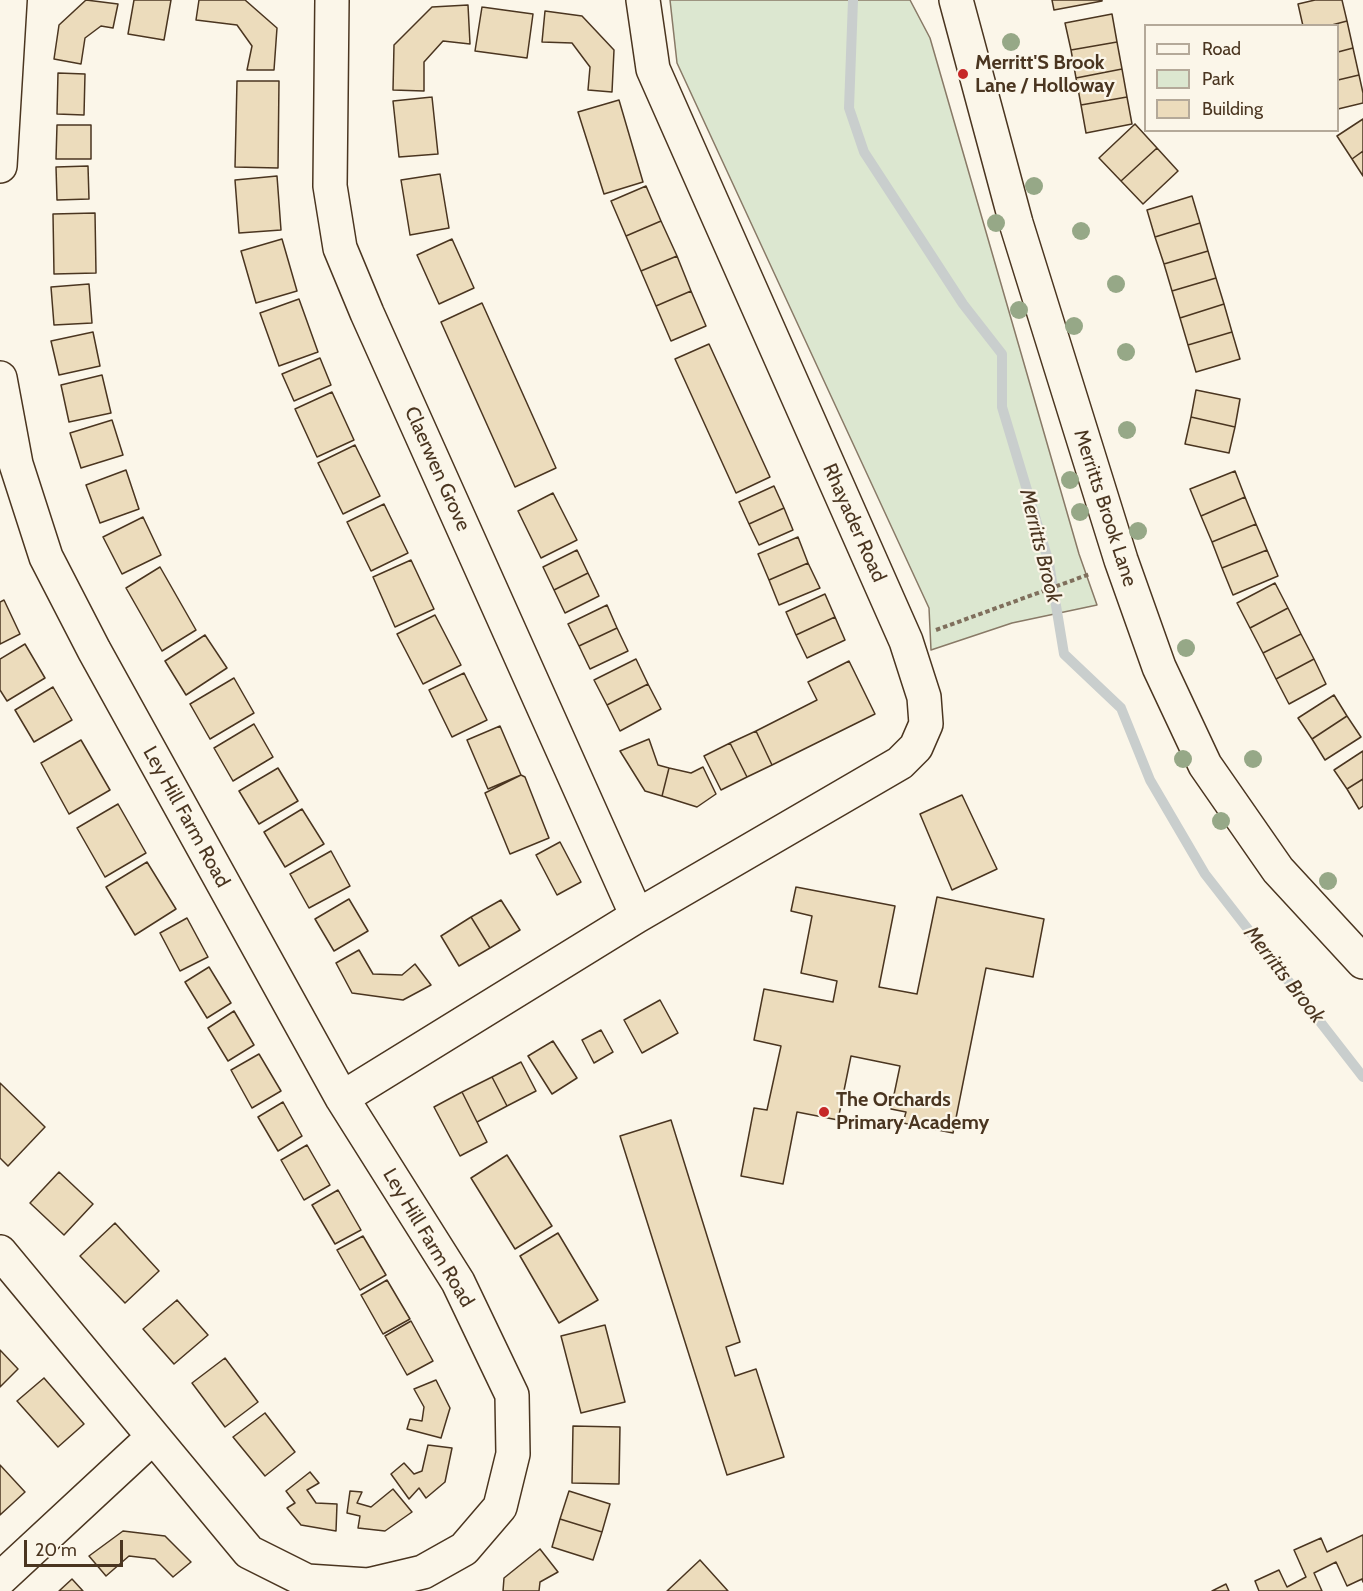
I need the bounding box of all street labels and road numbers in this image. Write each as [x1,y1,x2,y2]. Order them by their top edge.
street label: Claerwen Grove [399,403,475,535]
street label: Merritts Brook Lane [1068,426,1142,590]
street label: Rhayader Road [817,460,891,586]
street label: Ley Hill Farm Road [137,742,235,892]
street label: Ley Hill Farm Road [377,1164,479,1312]

